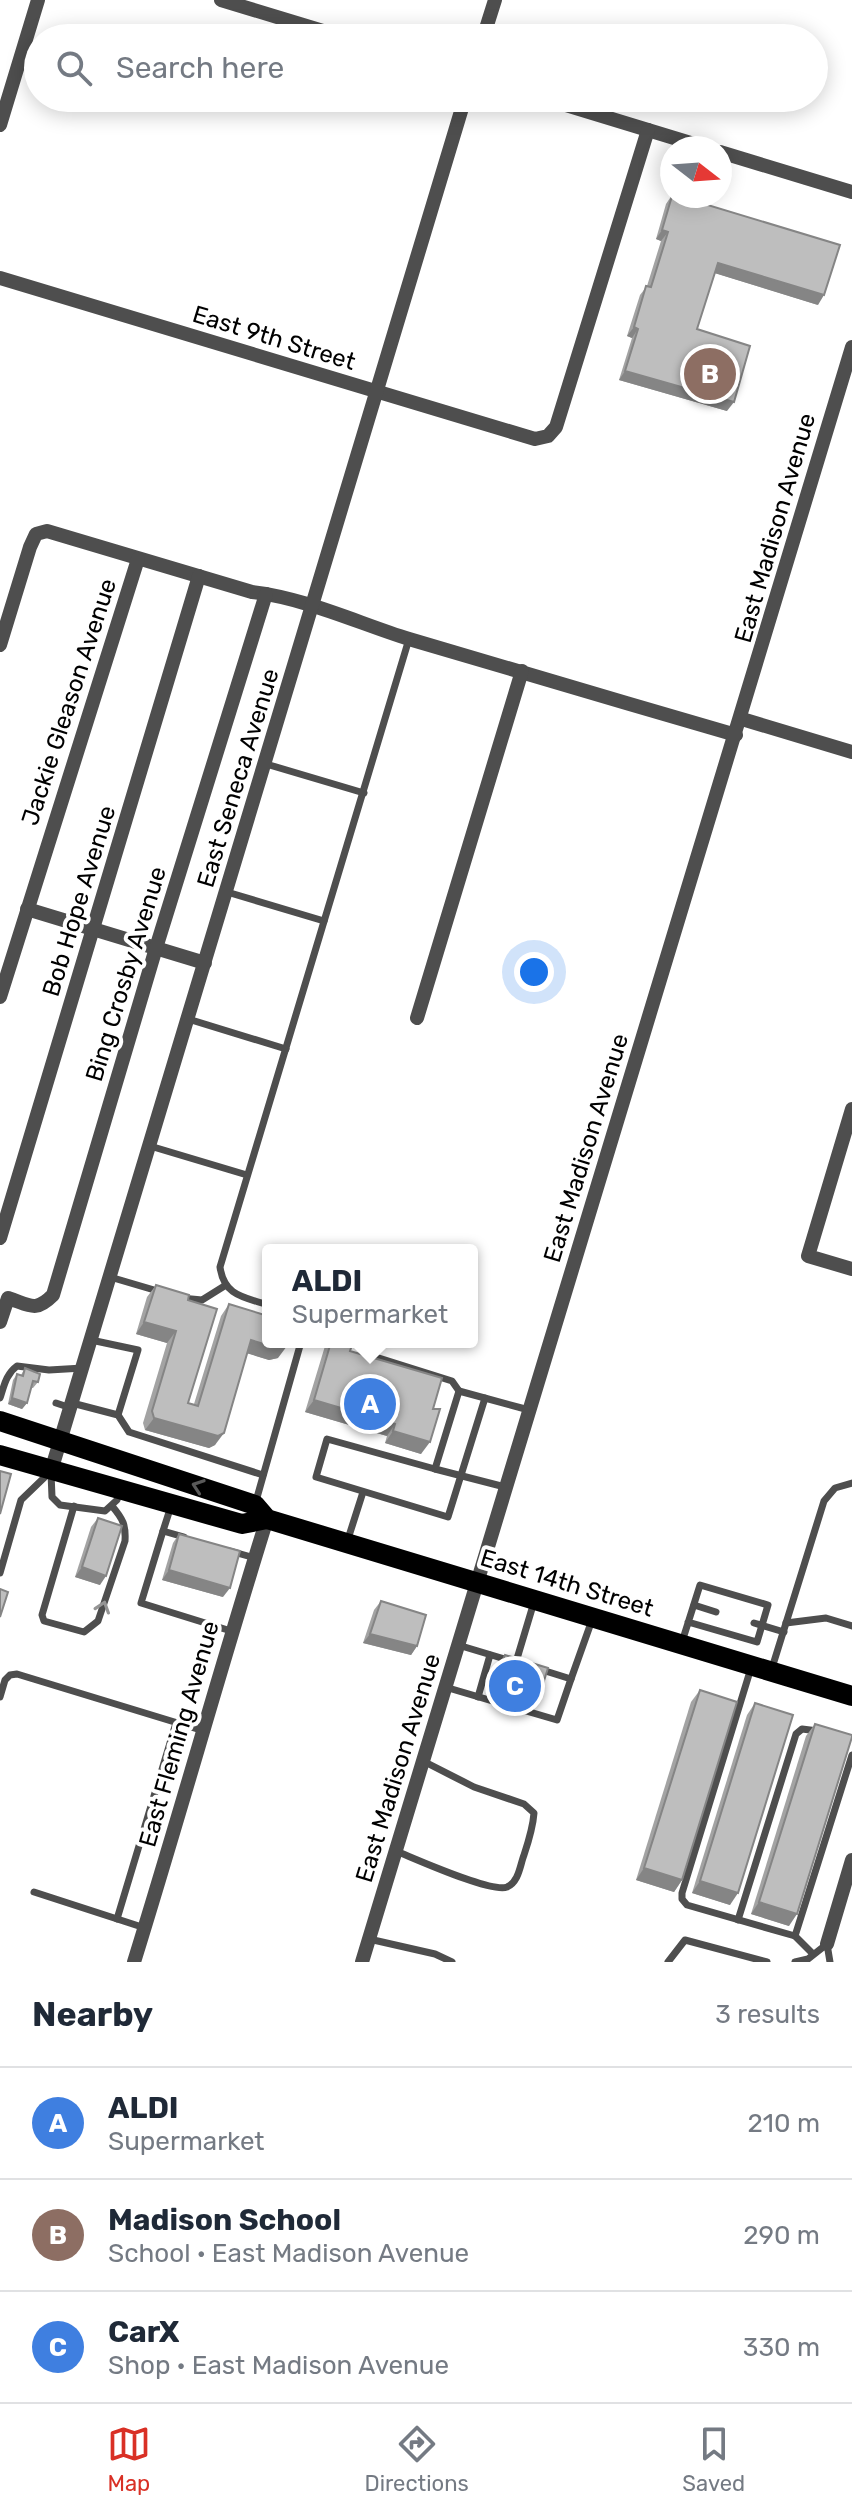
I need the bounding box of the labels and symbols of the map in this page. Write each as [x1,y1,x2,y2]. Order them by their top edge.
north arrow [660,136,732,208]
street label: East 9th Street [189,300,359,376]
pin: B [684,344,736,404]
street label: East Madison Avenue [729,410,821,646]
street label: Jackie Gleason Avenue [16,575,122,829]
street label: East Seneca Avenue [191,665,285,891]
street label: Bob Hope Avenue [37,802,121,1000]
street label: Bing Crosby Avenue [80,863,172,1085]
your location [514,952,554,992]
street label: East Madison Avenue [538,1030,634,1266]
pin: A [344,1374,396,1434]
one-way arrow [192,1480,206,1496]
street label: East 14th Street [477,1543,657,1623]
one-way arrow [94,1600,110,1614]
street label: East Fleming Avenue [133,1618,225,1850]
street label: East Madison Avenue [350,1650,446,1886]
pin: C [489,1656,541,1716]

